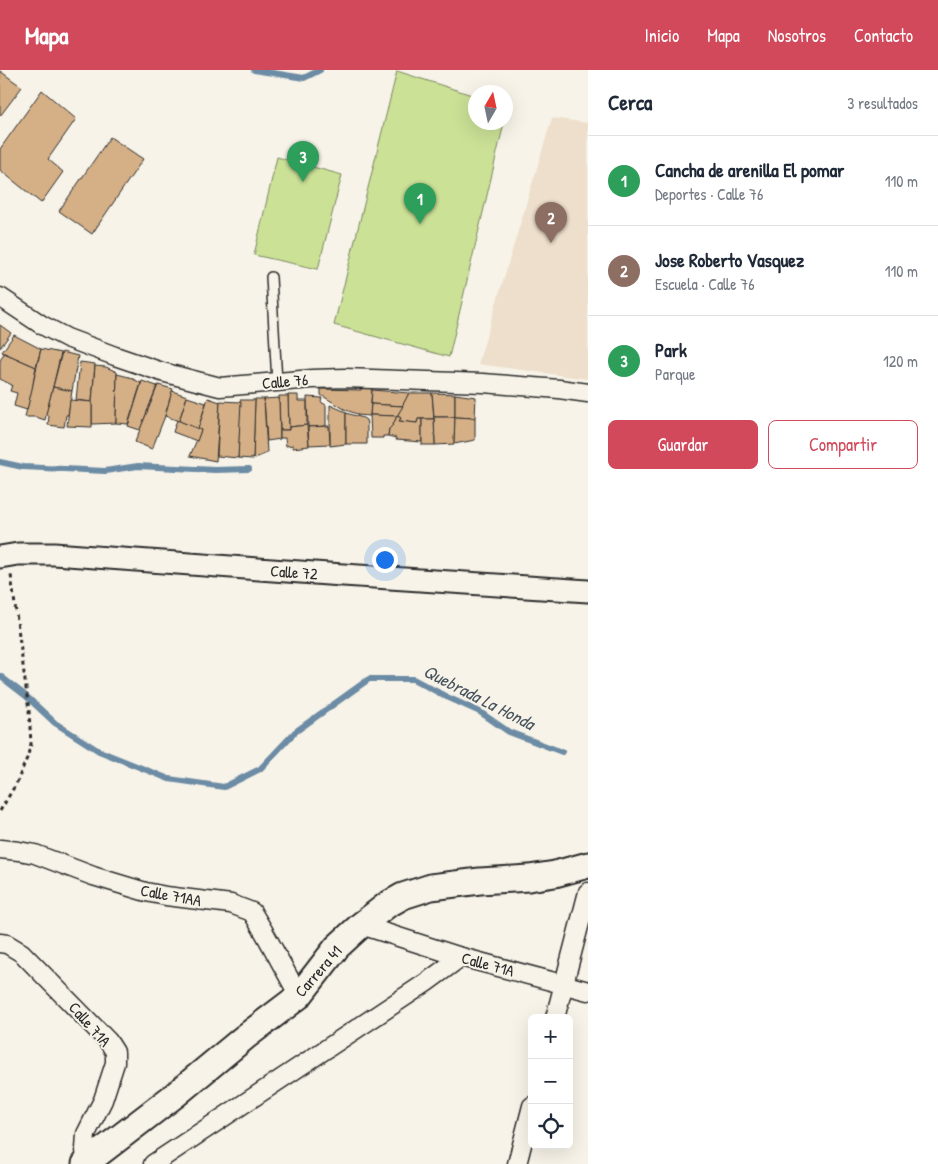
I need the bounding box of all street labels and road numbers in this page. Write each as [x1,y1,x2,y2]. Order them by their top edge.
street label: Calle 76 [261,368,309,394]
street label: Calle 72 [270,559,319,585]
street label: Calle 71AA [139,879,203,911]
street label: Carrera 41 [289,940,347,1001]
street label: Calle 71A [459,946,517,982]
street label: Calle 71A [64,997,116,1051]

